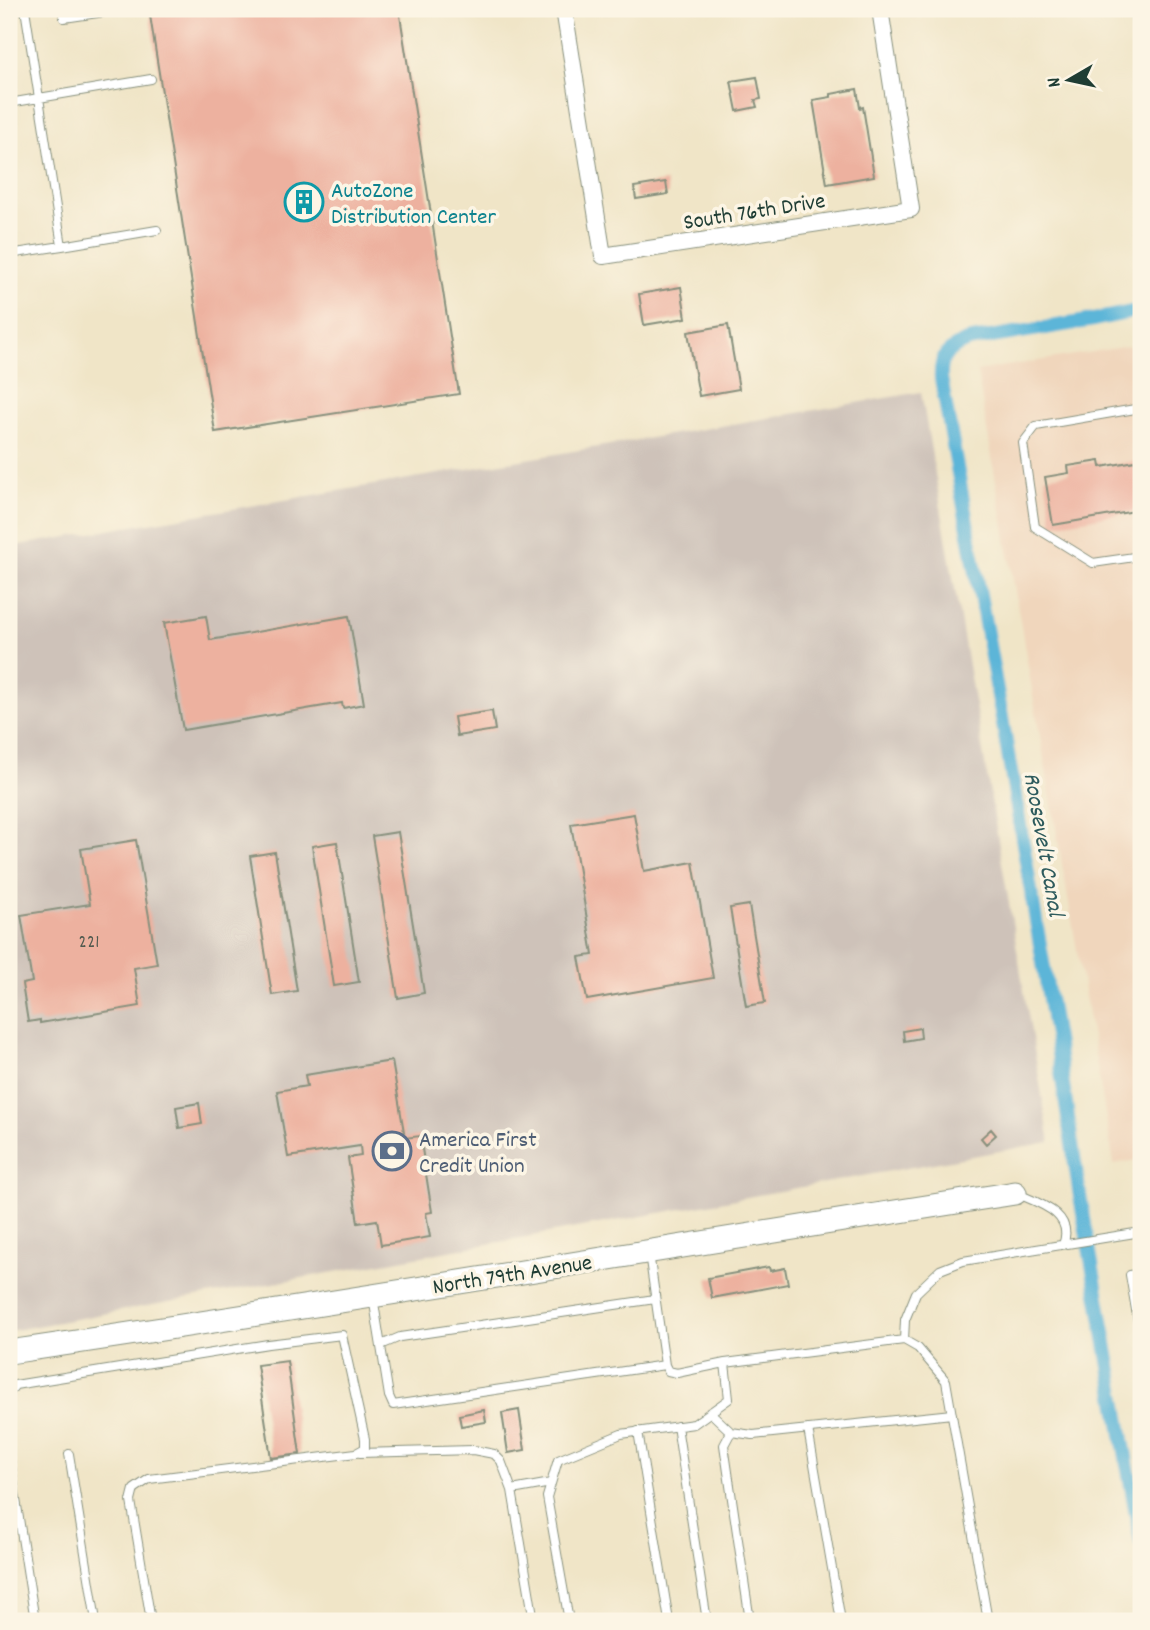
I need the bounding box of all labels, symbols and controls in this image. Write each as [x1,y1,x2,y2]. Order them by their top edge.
north arrow [1034,46,1104,116]
text: N [1042,75,1070,89]
place label: AutoZone Distribution Center [331,176,496,235]
building icon: AutoZone Distribution Center [283,181,325,223]
street label: South 76th Drive [681,186,828,241]
water label: Roosevelt Canal [1013,770,1072,921]
house number: 221 [79,930,99,957]
place label: America First Credit Union [419,1125,537,1184]
bank icon: America First Credit Union [371,1130,413,1172]
street label: North 79th Avenue [430,1248,595,1305]

